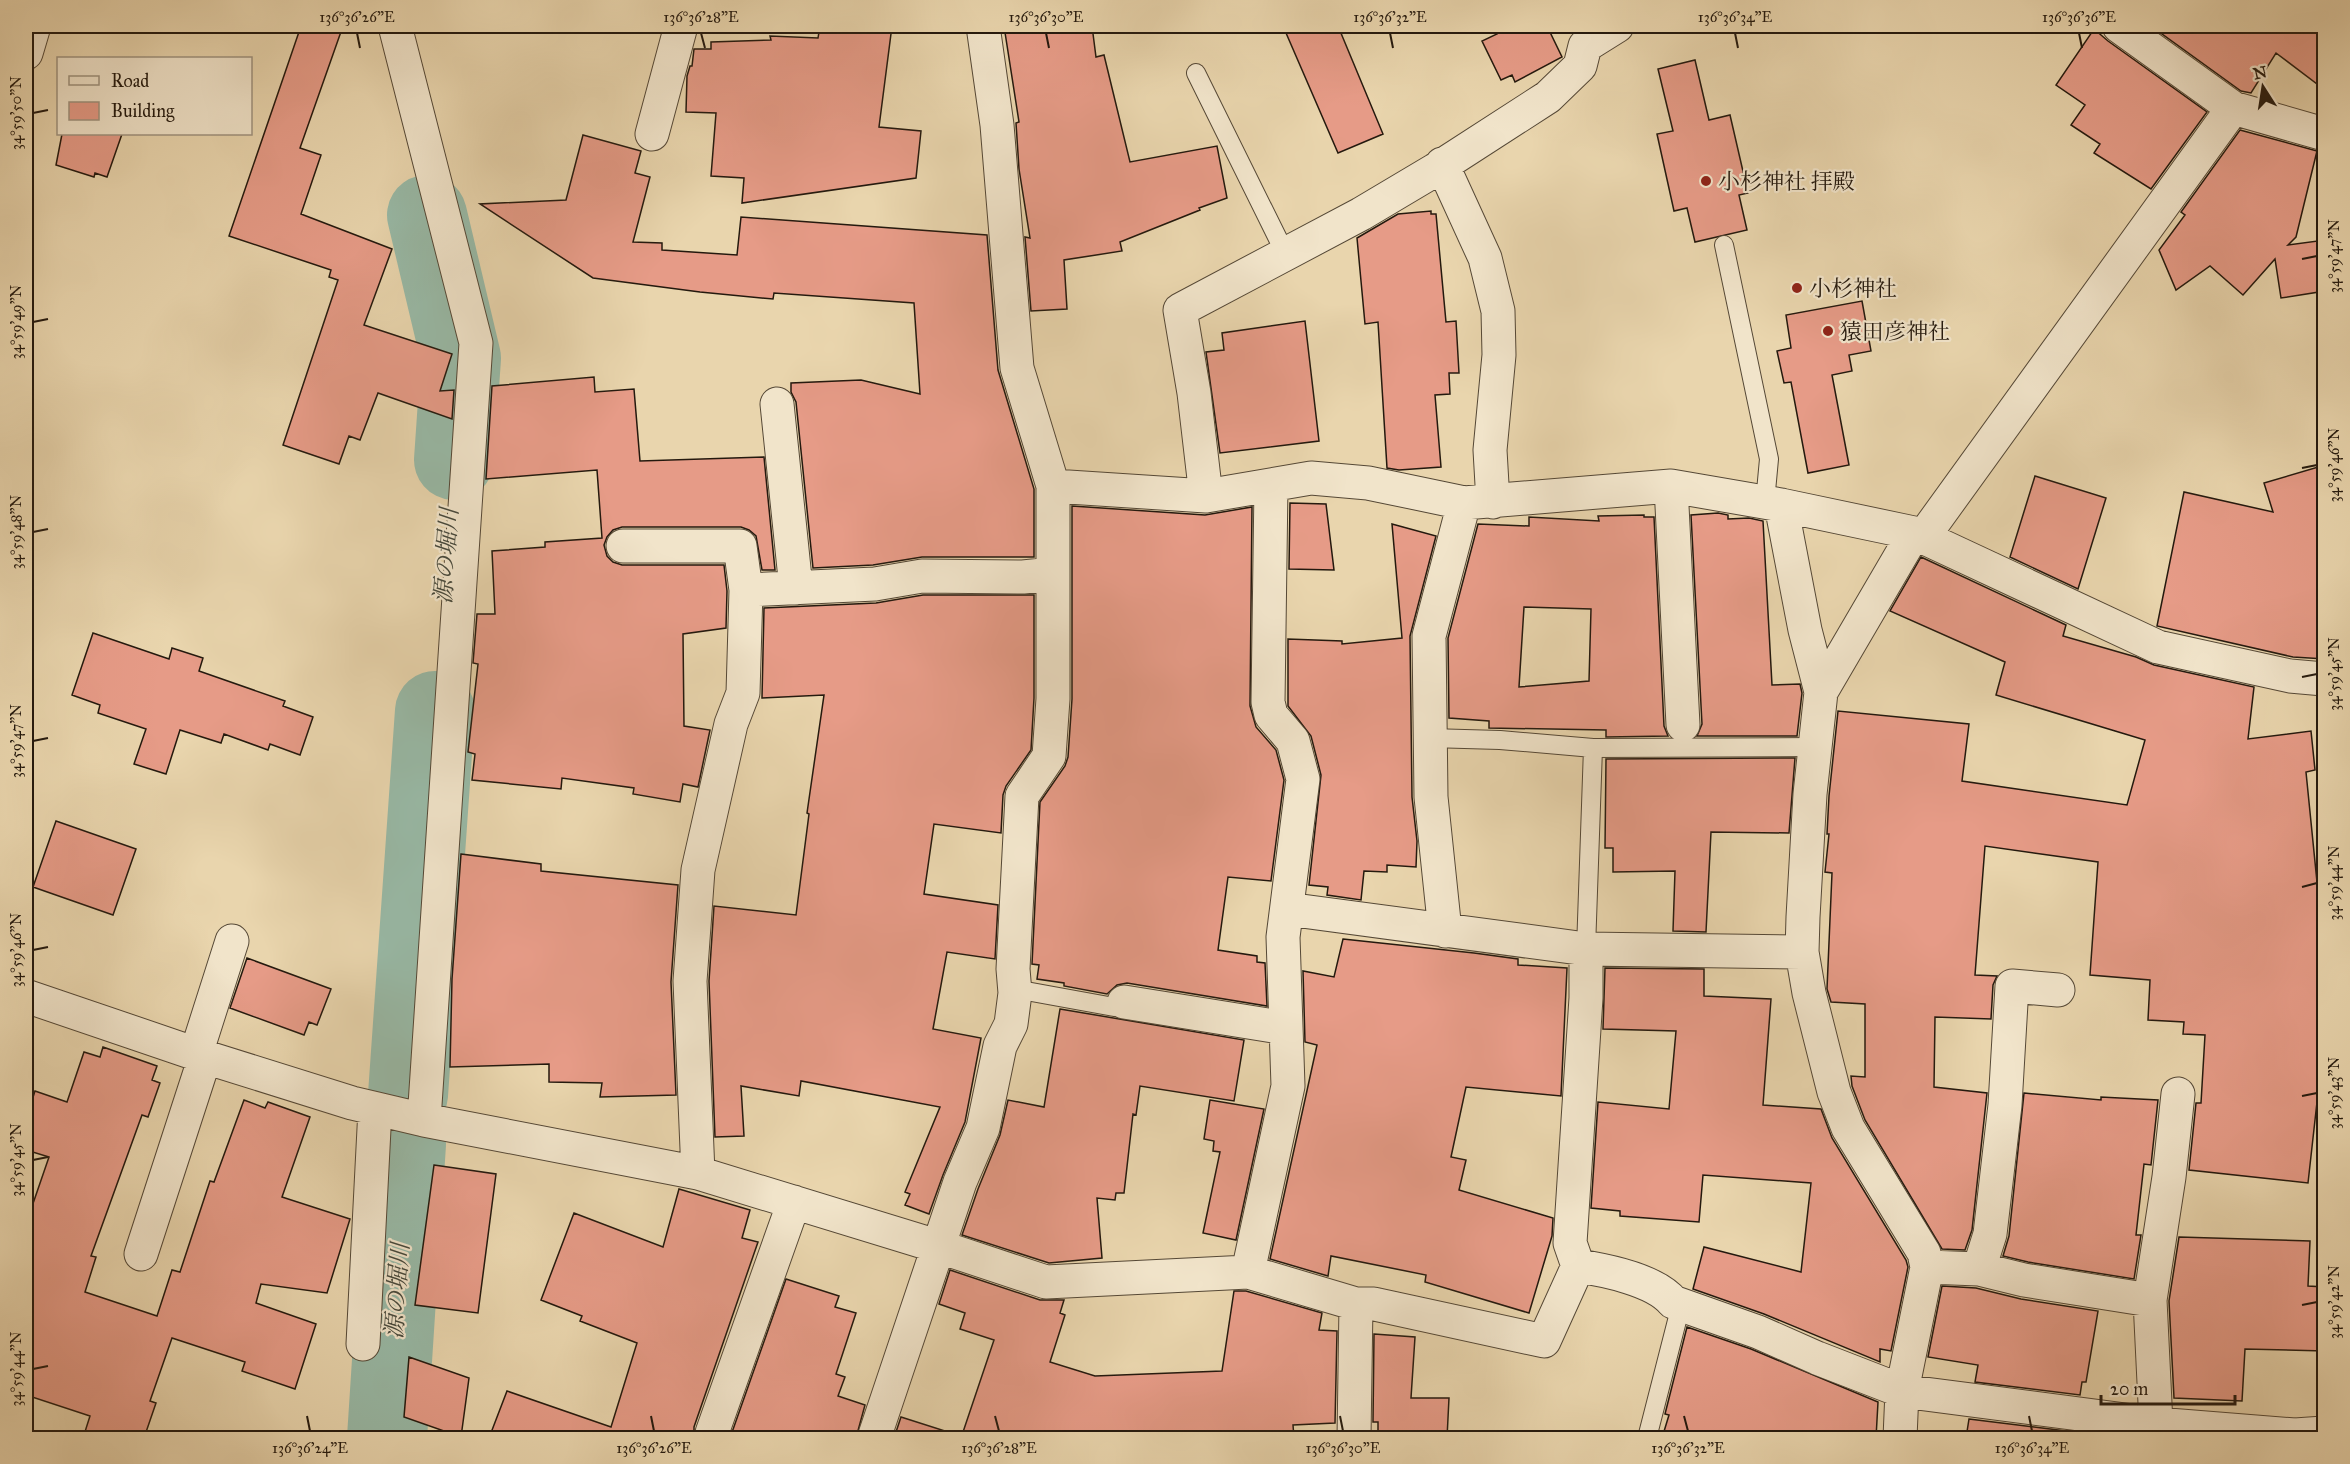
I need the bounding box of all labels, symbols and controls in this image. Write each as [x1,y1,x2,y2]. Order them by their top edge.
text: 136°36'26"E [319,8,395,26]
text: 136°36'28"E [663,8,739,26]
text: 136°36'30"E [1009,8,1084,26]
text: 136°36'32"E [1353,8,1427,26]
text: 136°36'34"E [1698,8,1773,26]
text: 136°36'36"E [2042,8,2116,26]
legend [57,57,252,135]
north arrow [2233,57,2293,117]
text: N [2251,62,2269,84]
text: Road [111,70,149,92]
text: 34°59'50"N [7,76,25,150]
text: Building [111,100,175,123]
place label: 小杉神社 拝殿 [1718,168,1855,195]
marker: 小杉神社 拝殿 [1699,174,1713,188]
text: 34°59'47"N [2325,219,2343,293]
place label: 小杉神社 [1809,275,1897,302]
marker: 小杉神社 [1790,281,1804,295]
text: 34°59'49"N [7,284,25,359]
place label: 猿田彦神社 [1840,318,1950,345]
marker: 猿田彦神社 [1821,324,1835,338]
text: 34°59'46"N [2325,428,2343,502]
text: 34°59'48"N [7,494,25,569]
water label: 源の堀川 [428,504,465,605]
text: 34°59'45"N [2325,637,2343,711]
text: 34°59'47"N [7,704,25,778]
text: 34°59'44"N [2325,845,2343,920]
text: 34°59'46"N [7,913,25,987]
text: 34°59'43"N [2325,1056,2343,1129]
text: 34°59'45"N [7,1123,25,1197]
water label: 源の堀川 [379,1239,416,1340]
text: 34°59'42"N [2325,1265,2343,1339]
text: 34°59'44"N [7,1331,25,1406]
scale bar [2101,1368,2234,1406]
text: 20 m [2110,1378,2148,1400]
text: 136°36'24"E [272,1439,348,1457]
text: 136°36'26"E [616,1439,692,1457]
text: 136°36'28"E [961,1439,1037,1457]
text: 136°36'30"E [1306,1439,1381,1457]
text: 136°36'32"E [1651,1439,1725,1457]
text: 136°36'34"E [1995,1439,2070,1457]

